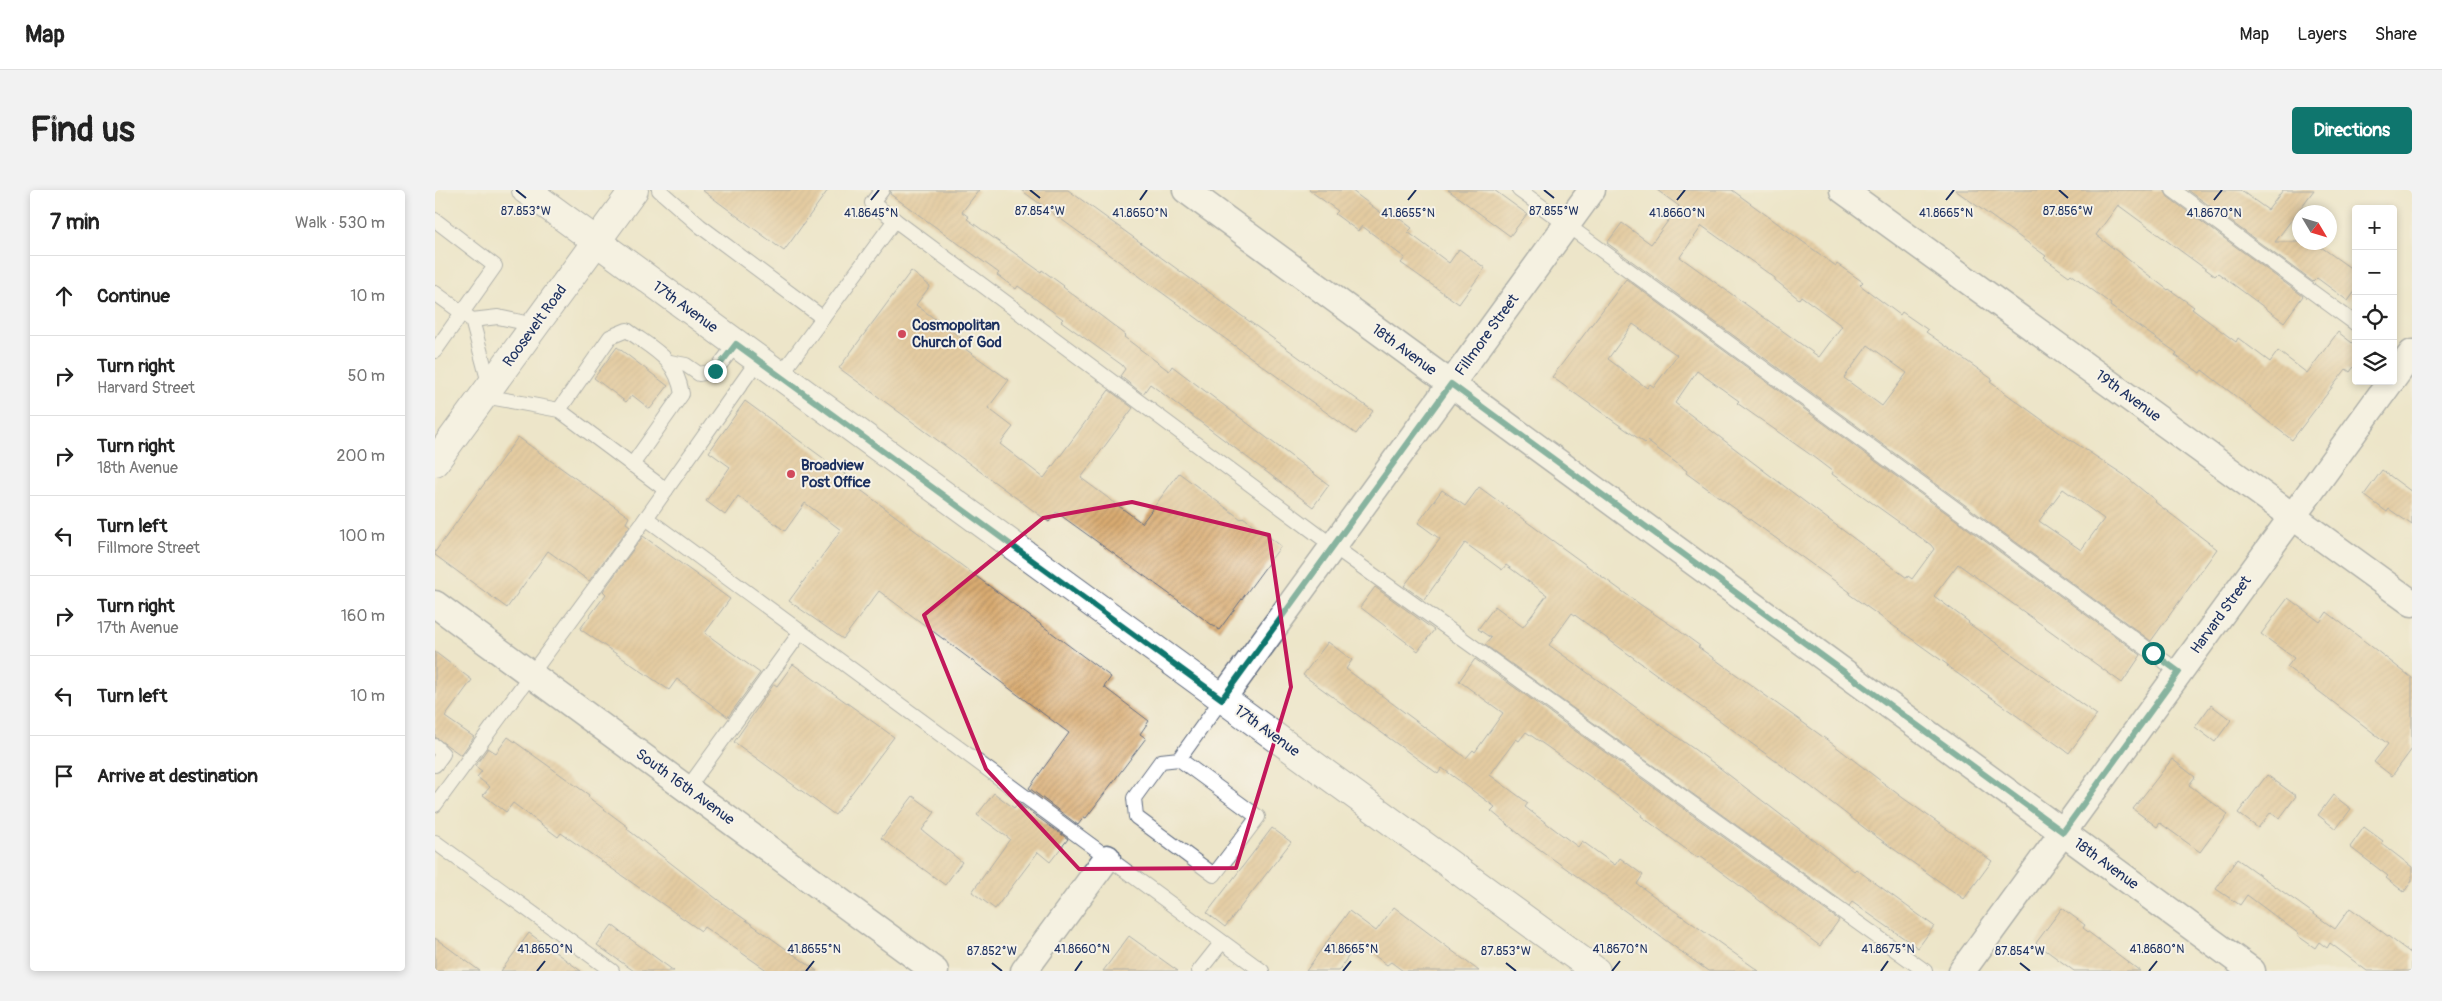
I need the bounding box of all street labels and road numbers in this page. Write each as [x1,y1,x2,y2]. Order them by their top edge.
street label: 17th Avenue [649,277,722,337]
street label: Roosevelt Road [499,281,571,371]
street label: Fillmore Street [1451,290,1524,380]
street label: 18th Avenue [1368,320,1441,380]
street label: 19th Avenue [2092,366,2165,426]
street label: Harvard Street [2186,571,2256,658]
street label: 17th Avenue [1231,701,1304,761]
street label: South 16th Avenue [632,745,739,830]
street label: 18th Avenue [2070,834,2143,894]

